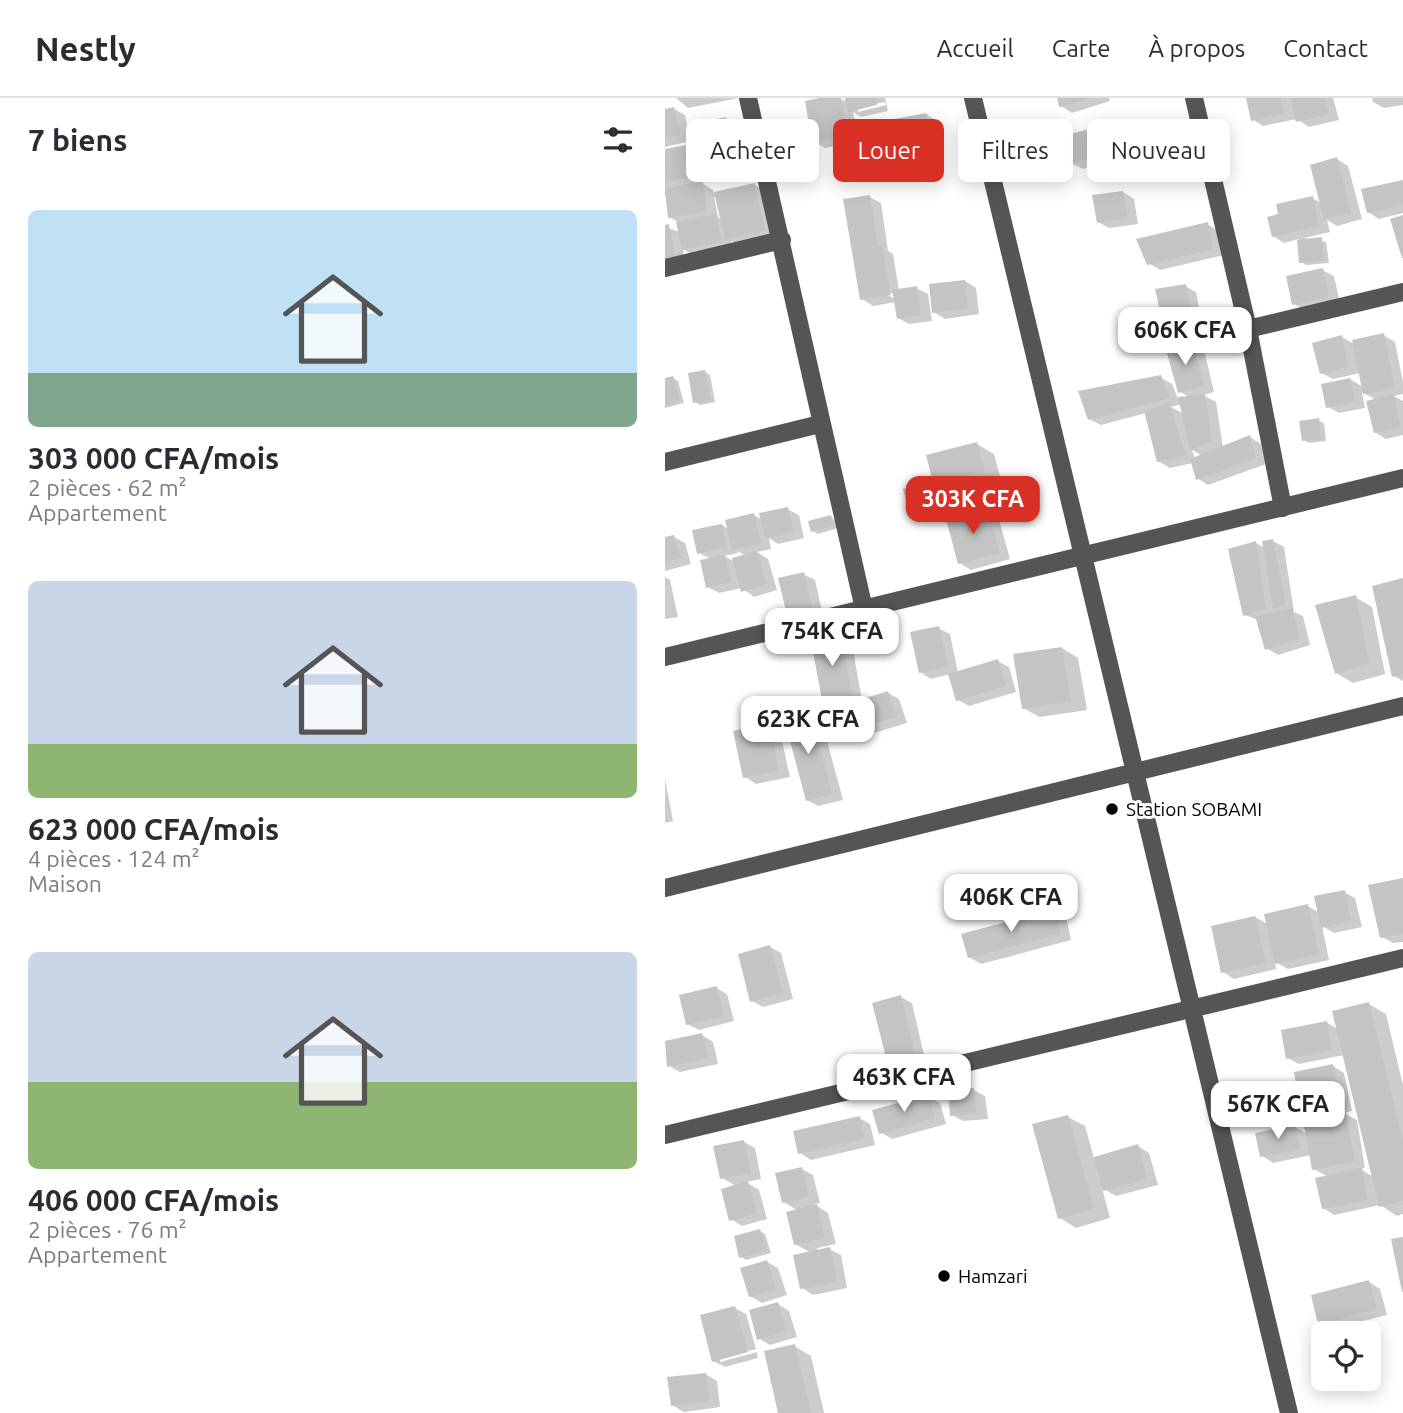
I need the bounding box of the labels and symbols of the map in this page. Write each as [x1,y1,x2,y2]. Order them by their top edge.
pin: 606K CFA [1113,308,1257,367]
pin: 303K CFA [901,476,1045,536]
pin: 754K CFA [760,608,904,668]
pin: 623K CFA [736,696,880,756]
place label: Station SOBAMI [1126,798,1262,820]
marker: Station SOBAMI [1104,801,1120,817]
pin: 406K CFA [939,874,1083,934]
pin: 463K CFA [832,1054,976,1114]
pin: 567K CFA [1206,1082,1350,1141]
place label: Hamzari [958,1265,1028,1287]
marker: Hamzari [936,1268,952,1284]

